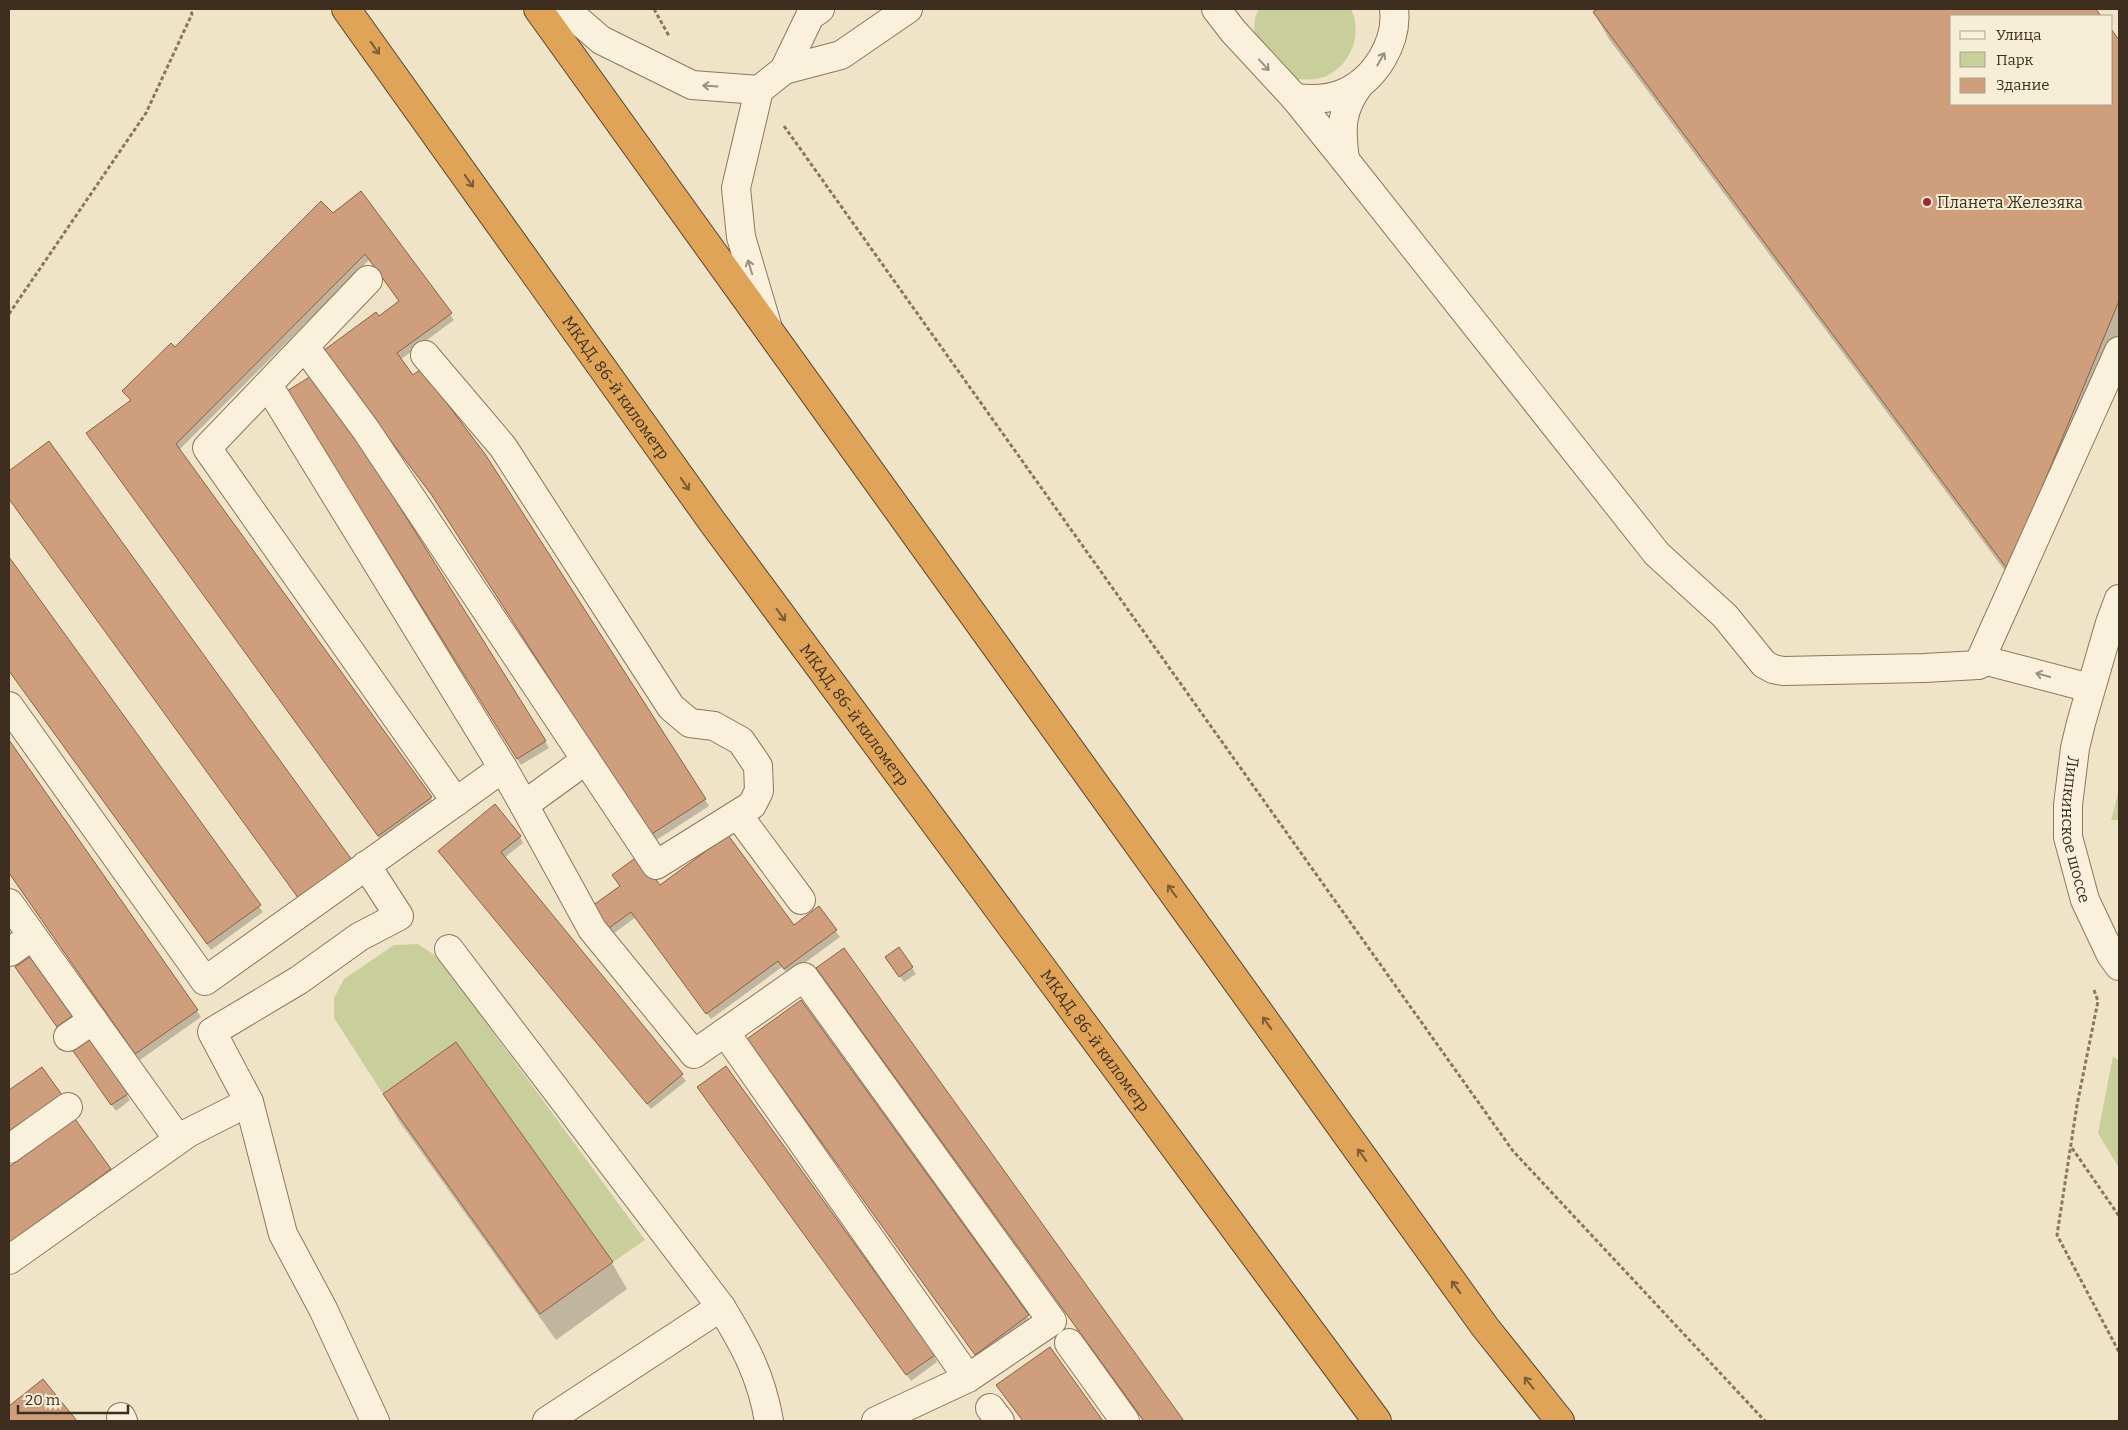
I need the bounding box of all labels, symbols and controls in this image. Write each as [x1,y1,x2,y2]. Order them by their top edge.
legend [1950,15,2113,105]
text: Улица [1996,26,2042,44]
one-way arrow [370,41,380,55]
text: Парк [1996,51,2034,69]
one-way arrow [1377,53,1387,67]
one-way arrow [1258,58,1270,71]
text: Здание [1996,76,2050,94]
one-way arrow [703,82,719,91]
one-way arrow [464,174,474,188]
place label: Планета Железяка [1937,193,2083,212]
marker: Планета Железяка [1921,196,1933,208]
one-way arrow [745,260,755,276]
street label: МКАД, 86-й километр [558,312,673,463]
one-way arrow [680,477,690,491]
one-way arrow [776,608,787,621]
street label: МКАД, 86-й километр [796,640,913,790]
one-way arrow [2036,670,2052,679]
street label: Липкинское шоссе [2058,755,2094,905]
one-way arrow [1167,884,1177,898]
street label: МКАД, 86-й километр [1037,966,1154,1115]
one-way arrow [1262,1016,1272,1030]
one-way arrow [1356,1149,1367,1162]
one-way arrow [1451,1280,1461,1294]
one-way arrow [1524,1377,1535,1390]
scale bar [18,1382,128,1414]
text: 20 m [25,1391,61,1409]

